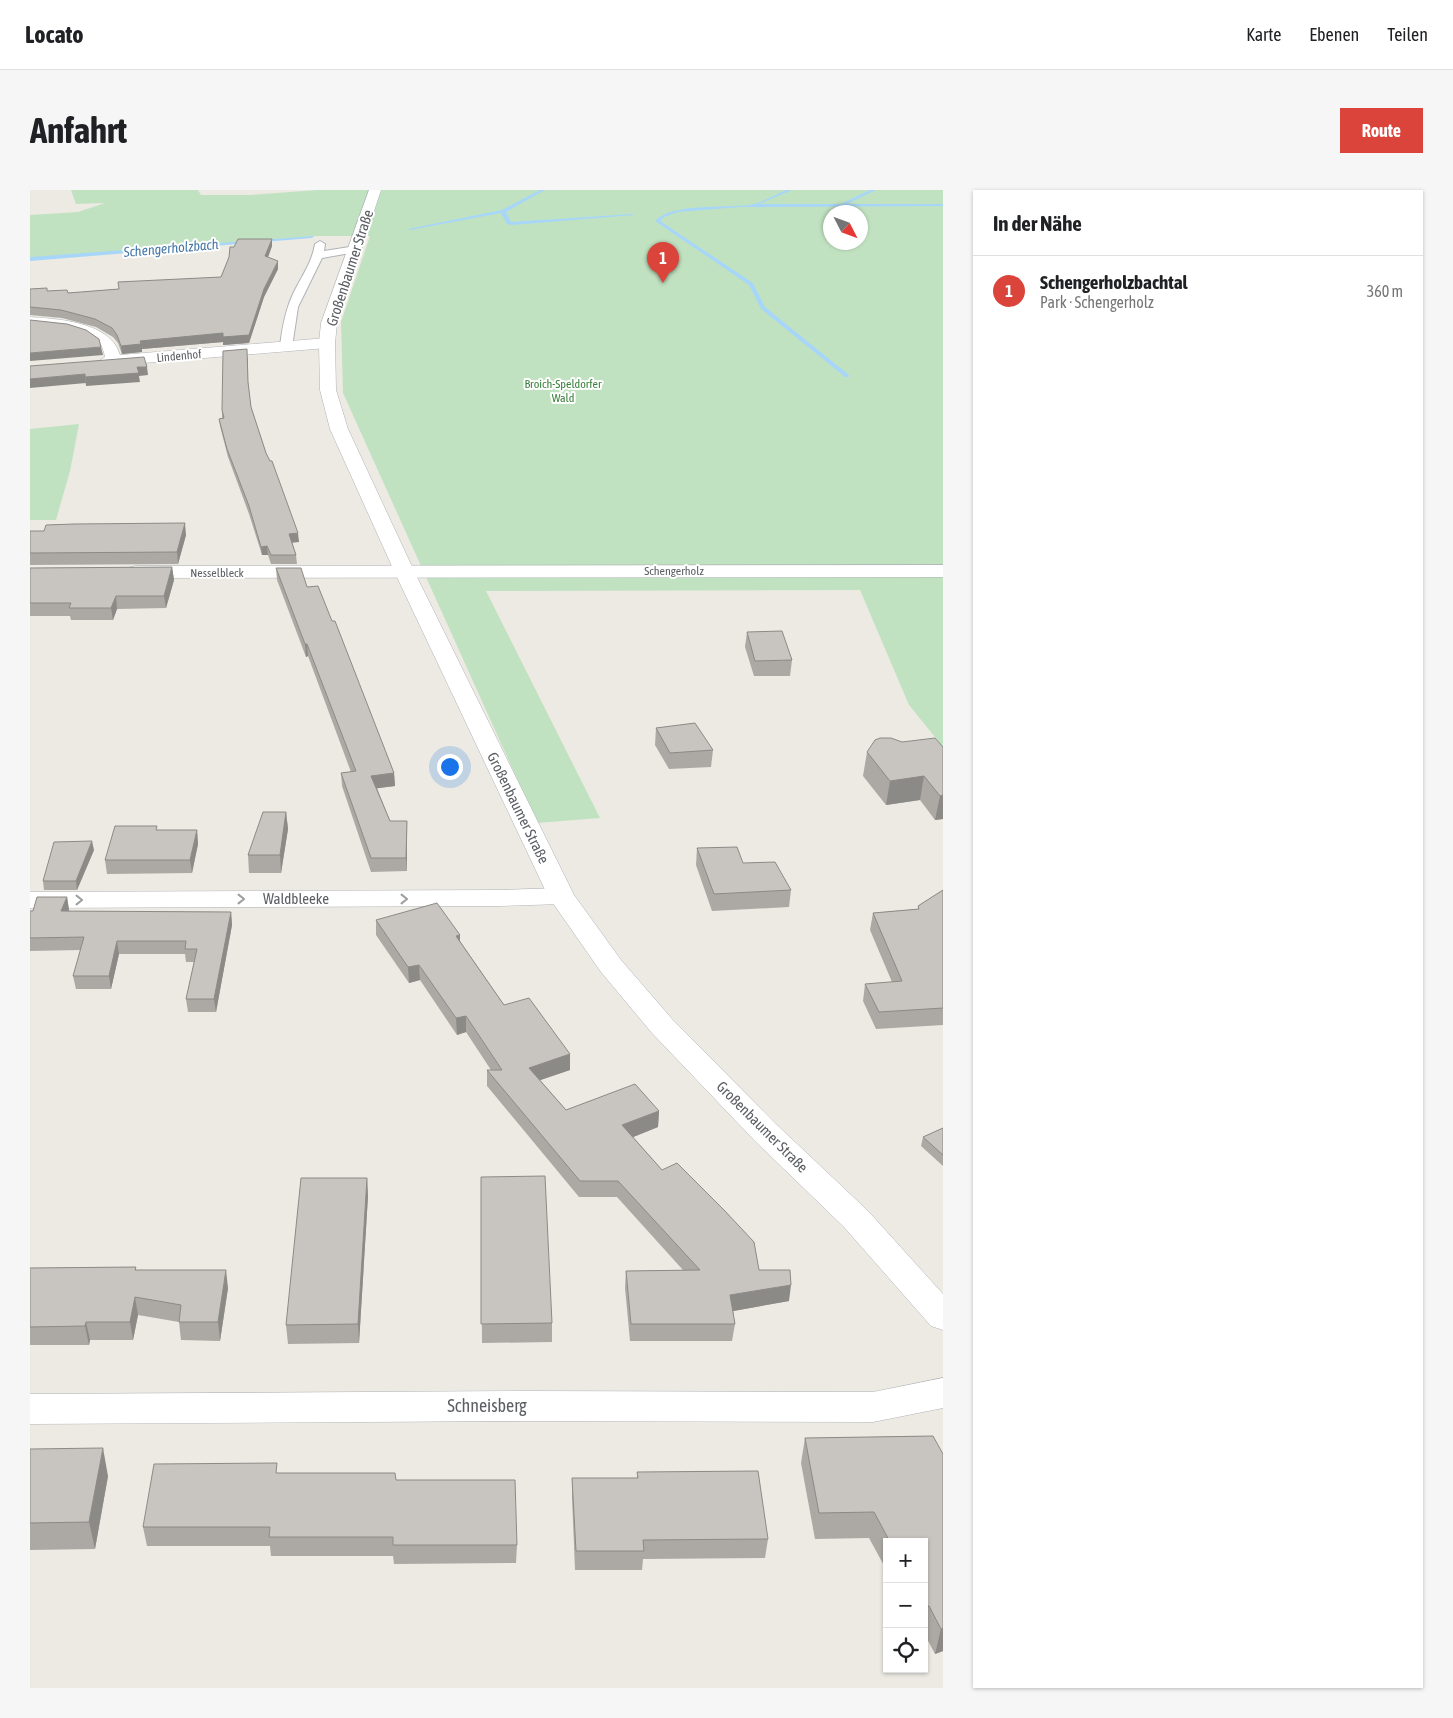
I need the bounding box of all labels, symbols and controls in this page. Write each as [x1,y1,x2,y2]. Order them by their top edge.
text: Locato [25,21,84,48]
text: Karte [1246,24,1281,45]
text: Ebenen [1309,24,1359,45]
text: Teilen [1387,24,1428,45]
button: Route [1340,108,1423,153]
text: Anfahrt [30,110,127,150]
north arrow [823,205,868,250]
street label: Großenbaumer Straße [323,207,376,328]
text: In der Nähe [993,211,1082,235]
water label: Schengerholzbach [122,236,219,260]
pin: 1 [647,242,679,283]
text: Schengerholzbachtal [1040,271,1188,293]
text: 1 [1005,282,1013,300]
text: 360 m [1367,282,1403,300]
text: Park · Schengerholz [1040,293,1154,311]
street label: Lindenhof [156,347,203,365]
park label: Broich-Speldorfer Wald [524,377,602,405]
street label: Schengerholz [644,564,704,578]
street label: Nesselbleck [190,566,244,580]
street label: Großenbaumer Straße [484,749,553,866]
your location [437,754,463,780]
street label: Waldbleeke [263,890,329,907]
one-way arrow [400,893,408,904]
one-way arrow [238,894,245,904]
one-way arrow [75,895,83,905]
street label: Großenbaumer Straße [713,1078,811,1176]
street label: Schneisberg [447,1395,527,1416]
map controls [883,1538,928,1673]
button: + [883,1538,928,1583]
button: − [883,1583,928,1628]
button: locate [883,1628,928,1673]

